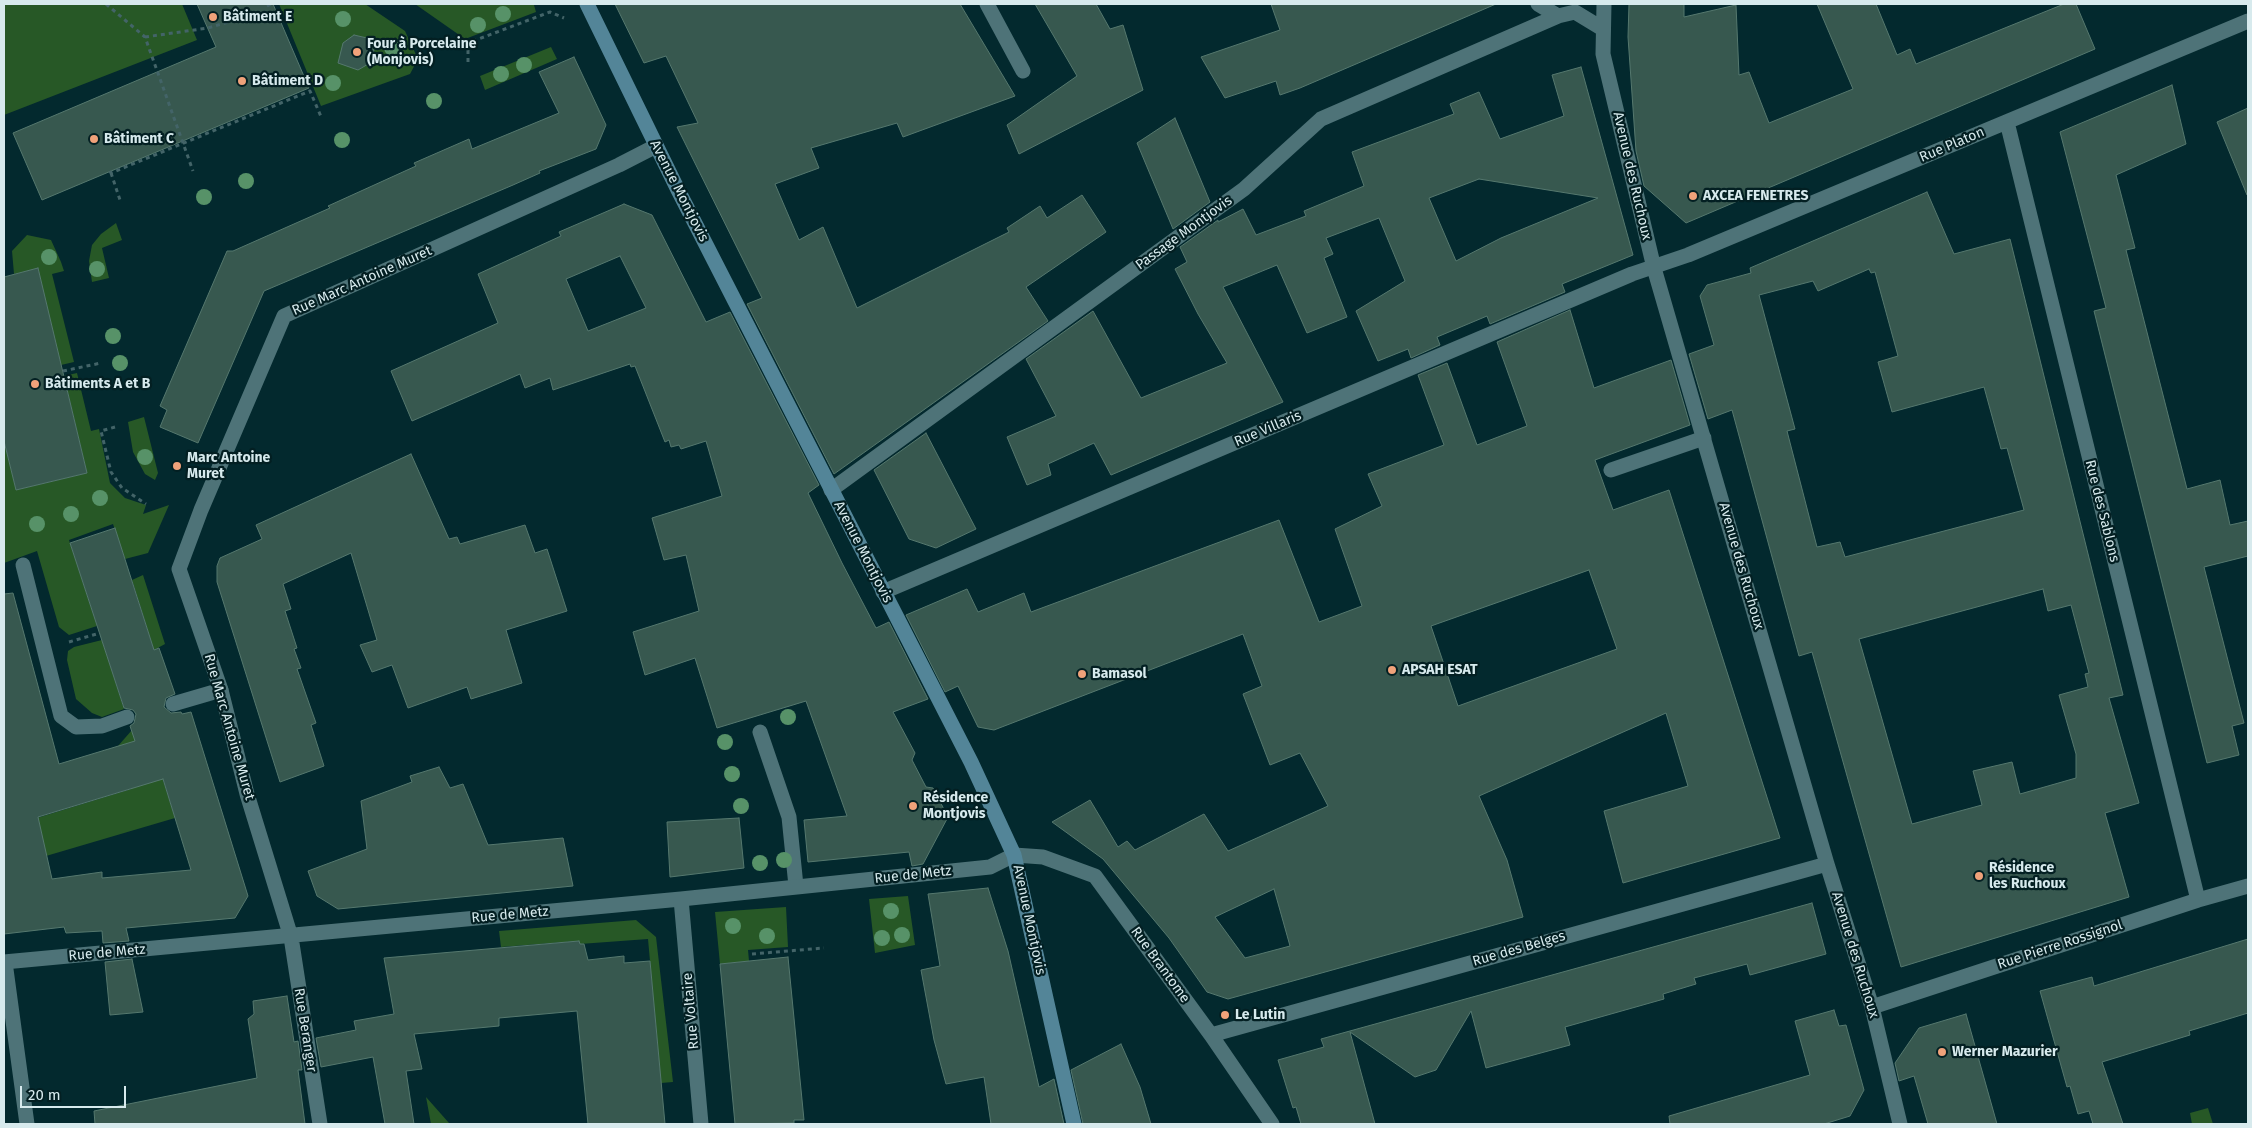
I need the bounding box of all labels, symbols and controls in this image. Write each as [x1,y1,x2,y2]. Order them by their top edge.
place label: Bâtiment E [223,9,292,25]
marker: Bâtiment E [207,11,219,23]
place label: Four à Porcelaine (Monjovis) [367,36,476,68]
marker: Four à Porcelaine (Monjovis) [351,46,363,58]
place label: Bâtiment D [252,73,323,89]
marker: Bâtiment D [236,75,248,87]
street label: Avenue des Ruchoux [1609,110,1655,242]
street label: Rue Platon [1917,124,1987,166]
place label: Bâtiment C [104,131,174,147]
marker: Bâtiment C [88,133,100,145]
street label: Avenue Montjovis [646,137,712,245]
place label: AXCEA FENETRES [1703,188,1808,204]
marker: AXCEA FENETRES [1687,190,1699,202]
street label: Passage Montjovis [1132,192,1236,274]
street label: Rue Marc Antoine Muret [289,243,435,319]
place label: Bâtiments A et B [45,376,150,392]
marker: Bâtiments A et B [29,378,41,390]
street label: Rue Villaris [1232,407,1304,451]
place label: Marc Antoine Muret [187,450,270,482]
street label: Rue des Sablons [2081,458,2123,564]
marker: Marc Antoine Muret [171,460,183,472]
street label: Avenue Montjovis [830,498,896,606]
street label: Avenue des Ruchoux [1715,501,1767,631]
street label: Rue Marc Antoine Muret [200,652,258,802]
place label: APSAH ESAT [1402,662,1478,678]
marker: APSAH ESAT [1386,664,1398,676]
place label: Bamasol [1092,666,1147,682]
marker: Bamasol [1076,668,1088,680]
place label: Résidence Montjovis [923,790,988,822]
marker: Résidence Montjovis [907,800,919,812]
place label: Résidence les Ruchoux [1989,860,2066,892]
street label: Rue de Metz [874,863,952,887]
street label: Avenue Montjovis [1009,864,1049,976]
marker: Résidence les Ruchoux [1973,870,1985,882]
street label: Avenue des Ruchoux [1828,890,1882,1020]
street label: Rue de Metz [471,903,549,927]
street label: Rue Pierre Rossignol [1995,917,2125,973]
street label: Rue Brantome [1127,924,1193,1006]
street label: Rue des Belges [1471,928,1567,970]
street label: Rue de Metz [68,941,146,965]
street label: Rue Voltaire [679,972,703,1050]
street label: Rue Beranger [290,987,320,1073]
place label: Le Lutin [1235,1007,1285,1023]
marker: Le Lutin [1219,1009,1231,1021]
place label: Werner Mazurier [1952,1044,2058,1060]
marker: Werner Mazurier [1936,1046,1948,1058]
scale bar [22,1076,129,1108]
text: 20 m [28,1086,61,1104]

